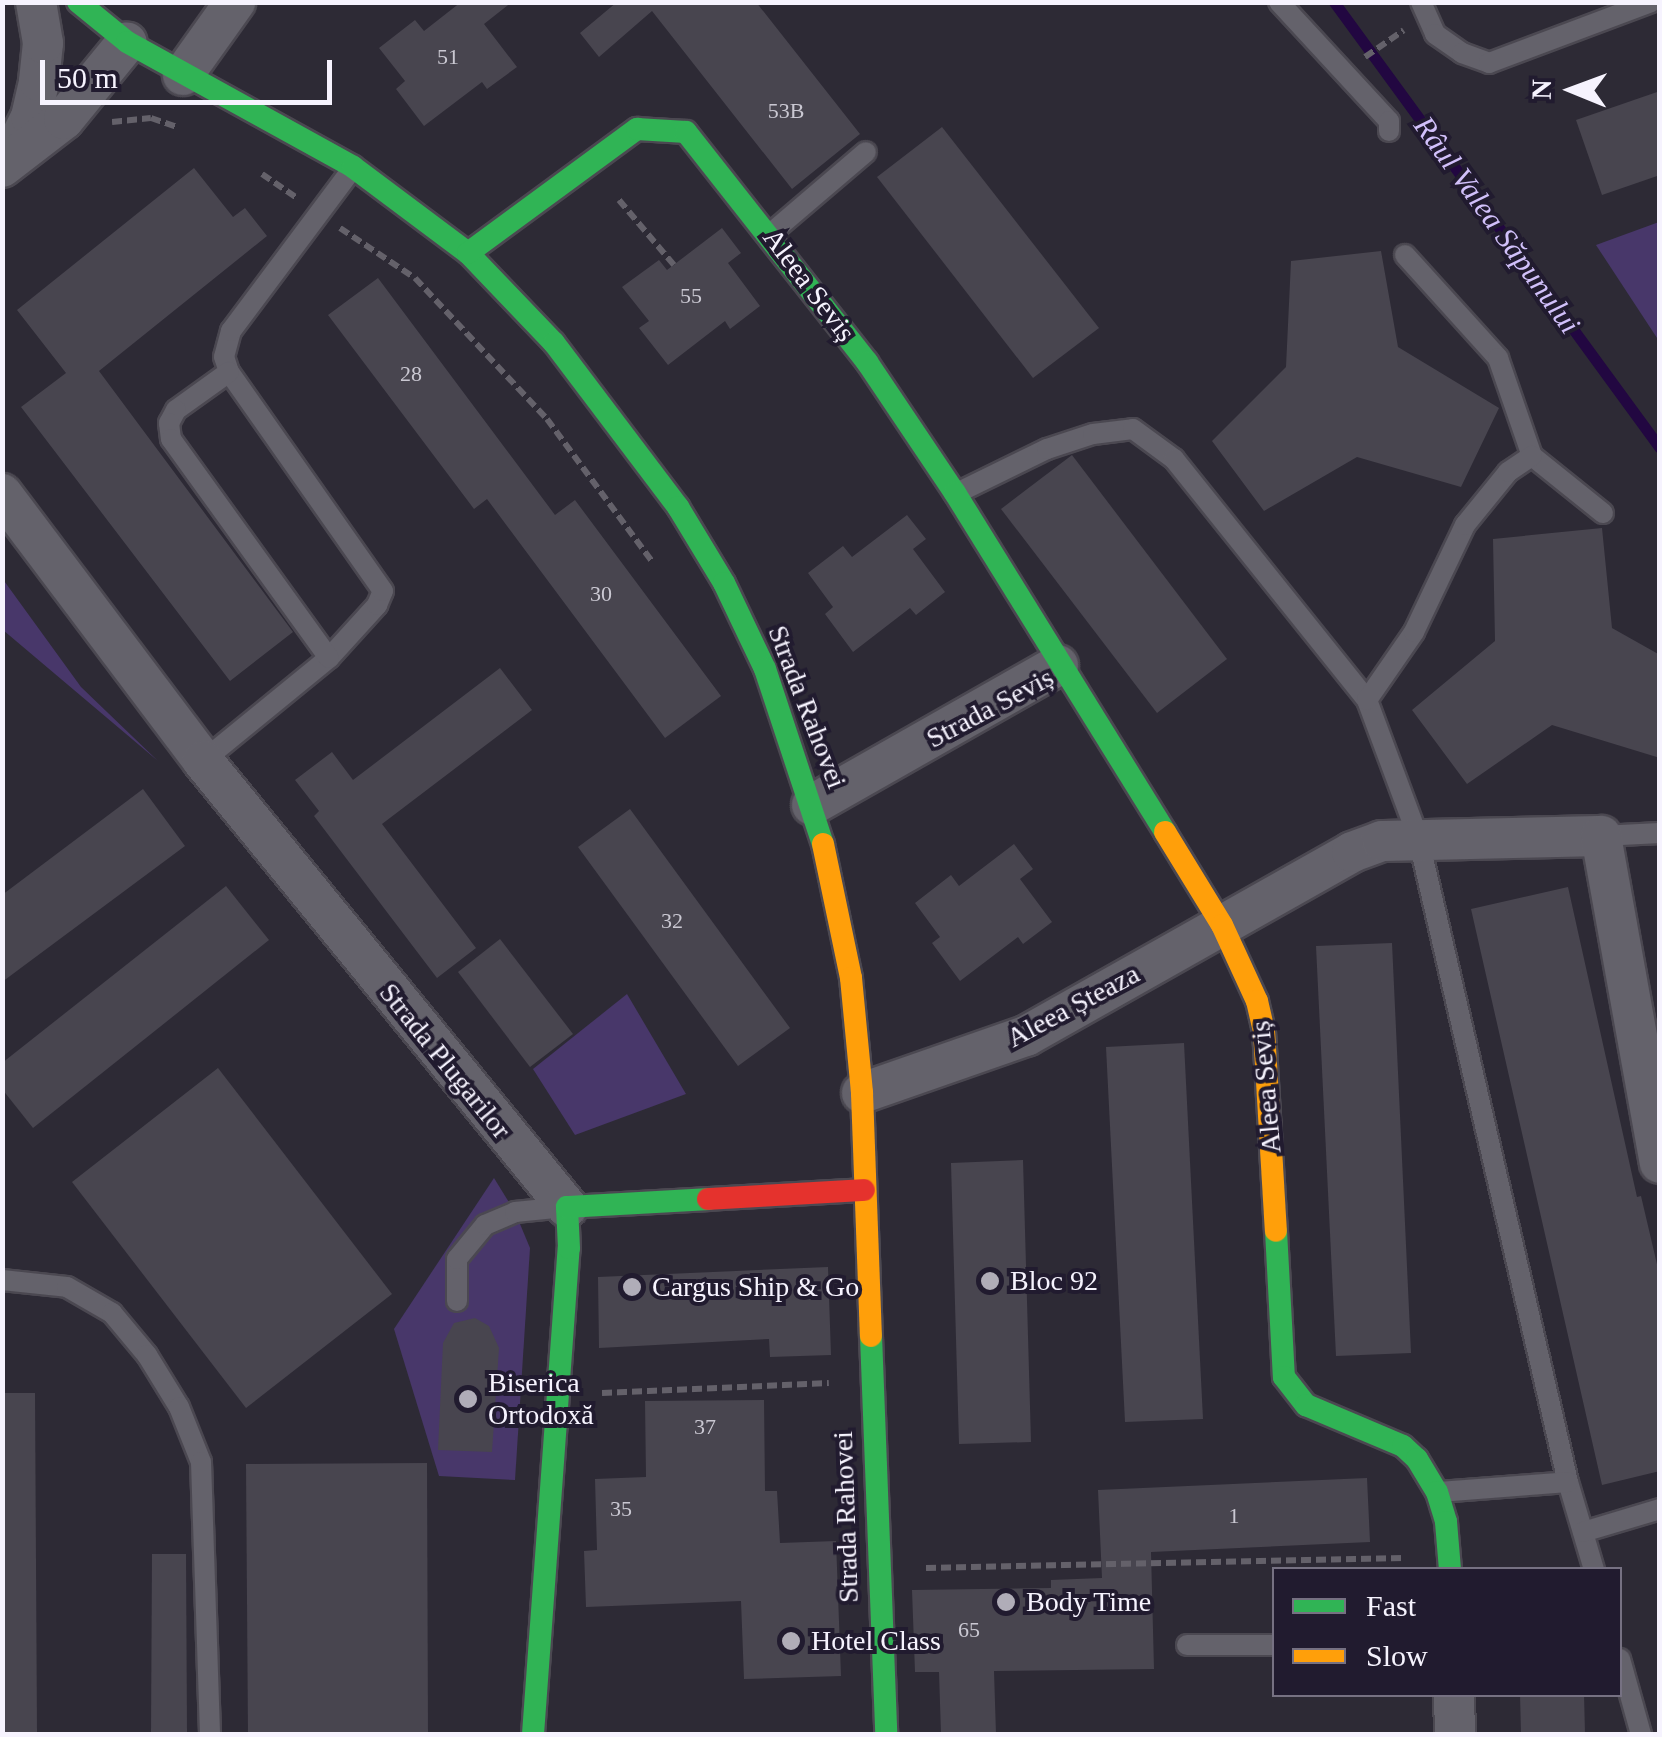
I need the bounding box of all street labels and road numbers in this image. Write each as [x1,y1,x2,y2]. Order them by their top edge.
street label: Aleea Seviș [756,222,862,348]
street label: Strada Rahovei [761,621,853,793]
street label: Strada Seviș [921,660,1059,756]
street label: Aleea Șteaza [1001,957,1145,1055]
street label: Strada Plugarilor [372,976,518,1146]
street label: Aleea Seviș [1243,1019,1289,1155]
street label: Strada Rahovei [826,1431,866,1603]

